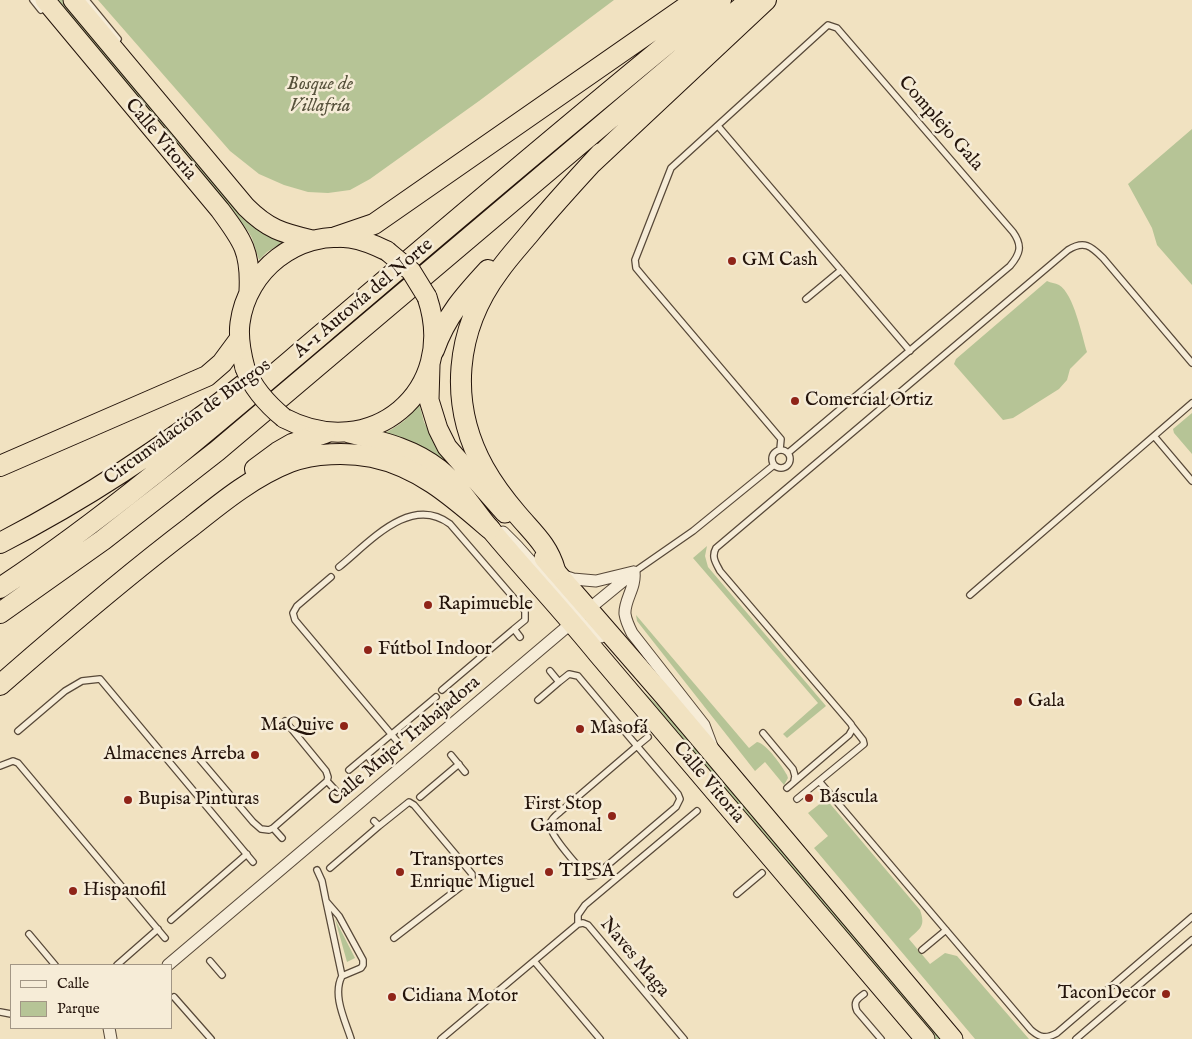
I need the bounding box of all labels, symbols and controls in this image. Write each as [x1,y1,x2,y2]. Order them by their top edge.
street label: Complejo Gala [893,72,987,176]
park label: Bosque de Villafría [287,74,353,118]
street label: Calle Vitoria [119,95,201,185]
street label: A-1 Autovía del Norte [290,234,438,364]
place label: GM Cash [742,250,818,272]
marker: GM Cash [726,255,738,267]
street label: Circunvalación de Burgos [100,355,276,491]
place label: Comercial Ortiz [805,390,933,412]
marker: Comercial Ortiz [789,395,801,407]
place label: Rapimueble [438,594,533,616]
marker: Rapimueble [422,599,434,611]
place label: Fútbol Indoor [378,639,492,661]
marker: Fútbol Indoor [362,644,374,656]
street label: Calle Mujer Trabajadora [325,672,485,812]
place label: Gala [1028,691,1065,713]
marker: Gala [1012,696,1024,708]
place label: MaQuive [260,715,334,737]
place label: Masofá [590,718,648,740]
marker: MaQuive [338,720,350,732]
marker: Masofá [574,723,586,735]
street label: Calle Vitoria [667,738,749,828]
place label: Almacenes Arreba [104,744,245,766]
marker: Almacenes Arreba [249,749,261,761]
place label: Báscula [819,787,878,809]
place label: Bupisa Pinturas [138,789,259,811]
marker: Báscula [803,792,815,804]
marker: Bupisa Pinturas [122,794,134,806]
place label: First Stop Gamonal [524,794,602,838]
marker: First Stop Gamonal [606,810,618,822]
place label: Transportes Enrique Miguel [410,850,534,894]
place label: TIPSA [559,861,615,883]
marker: Transportes Enrique Miguel [394,866,406,878]
marker: TIPSA [543,866,555,878]
place label: Hispanofil [83,880,166,902]
marker: Hispanofil [67,885,79,897]
street label: Naves Maga [594,914,674,1002]
legend [10,964,172,1029]
text: Calle [57,974,89,993]
place label: TaconDecor [1058,983,1156,1005]
place label: Cidiana Motor [402,986,518,1008]
marker: TaconDecor [1160,988,1172,1000]
marker: Cidiana Motor [386,991,398,1003]
text: Parque [57,999,100,1018]

